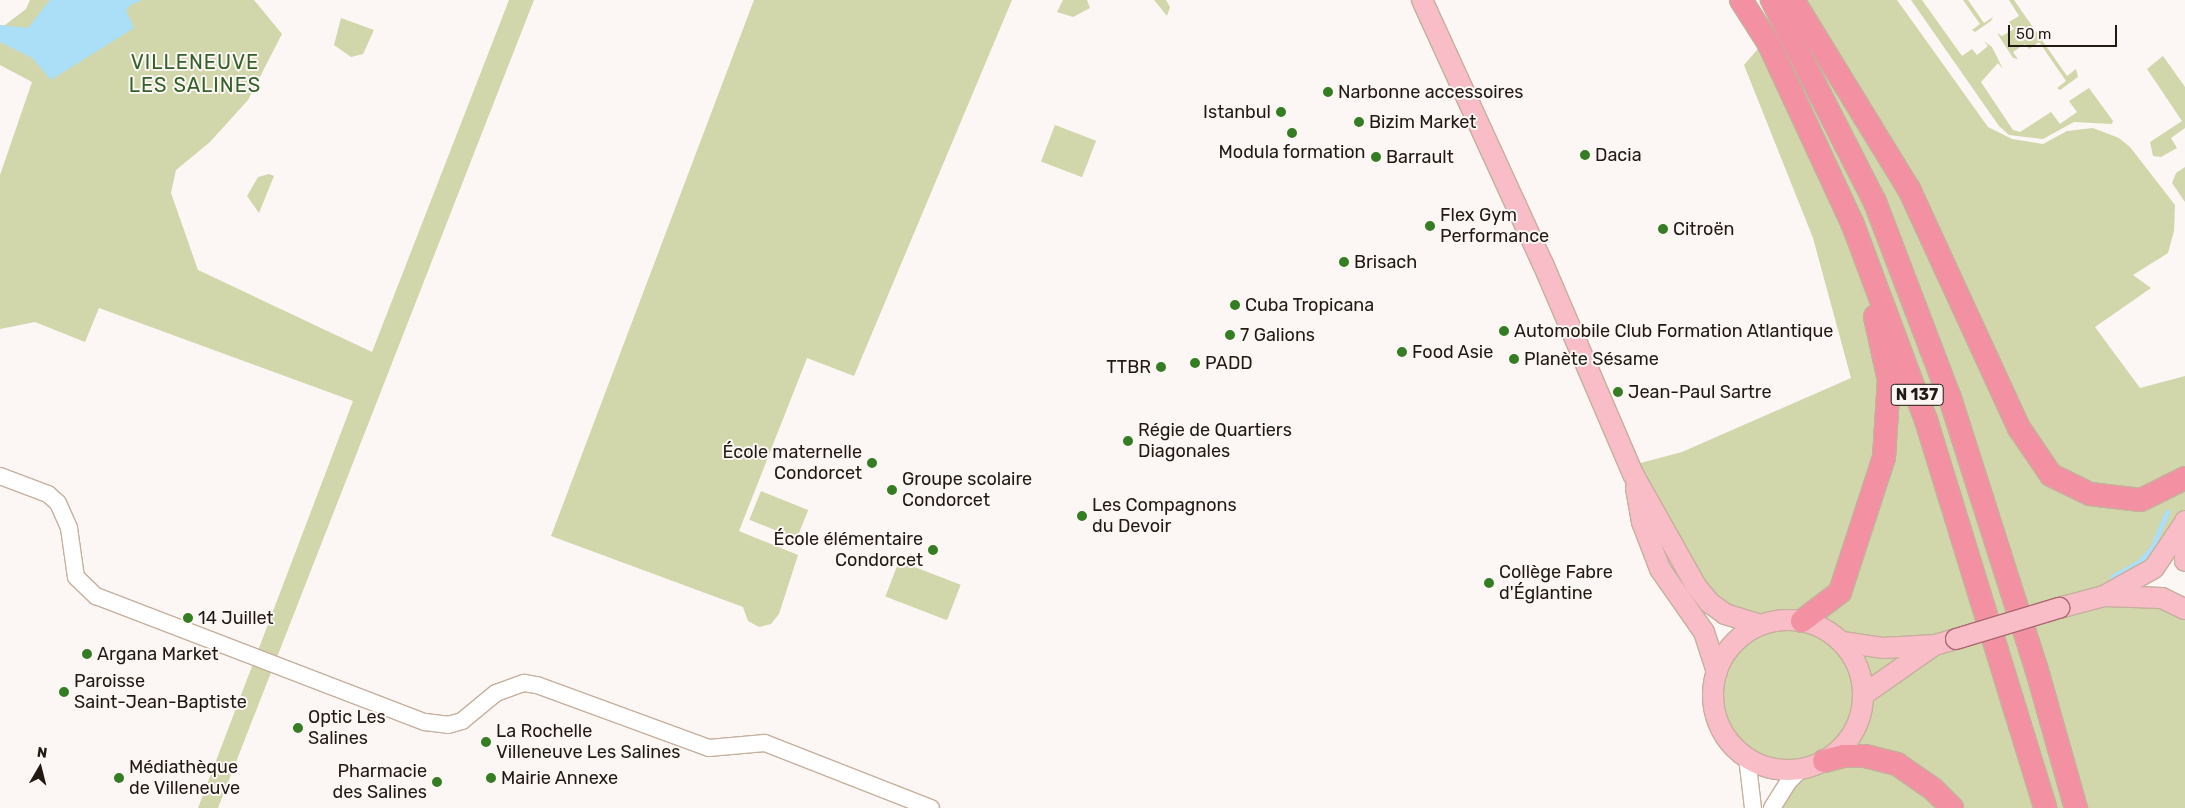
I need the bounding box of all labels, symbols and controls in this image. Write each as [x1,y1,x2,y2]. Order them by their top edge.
scale bar [2010,15,2119,47]
text: 50 m [2016,25,2051,43]
district label: VILLENEUVE LES SALINES [127,50,263,97]
place label: Narbonne accessoires [1338,81,1523,103]
marker: Narbonne accessoires [1322,86,1334,98]
place label: Istanbul [1203,101,1271,123]
marker: Istanbul [1275,106,1287,118]
place label: Bizim Market [1369,111,1476,133]
marker: Bizim Market [1353,116,1365,128]
marker: Modula formation [1286,127,1298,139]
place label: Modula formation [1218,141,1366,163]
place label: Dacia [1595,144,1642,166]
place label: Barrault [1386,146,1454,168]
marker: Dacia [1579,149,1591,161]
marker: Barrault [1370,151,1382,163]
place label: Flex Gym Performance [1440,205,1549,248]
place label: Citroën [1673,218,1734,240]
marker: Flex Gym Performance [1424,220,1436,232]
marker: Citroën [1657,223,1669,235]
place label: Brisach [1354,251,1417,273]
marker: Brisach [1338,256,1350,268]
place label: Cuba Tropicana [1245,294,1375,316]
marker: Cuba Tropicana [1229,299,1241,311]
place label: Automobile Club Formation Atlantique [1514,320,1834,342]
place label: 7 Galions [1240,324,1315,346]
marker: Automobile Club Formation Atlantique [1498,325,1510,337]
marker: 7 Galions [1224,329,1236,341]
place label: Food Asie [1412,341,1494,363]
marker: Food Asie [1396,346,1408,358]
place label: Planète Sésame [1524,348,1659,370]
place label: PADD [1205,352,1253,374]
marker: Planète Sésame [1508,353,1520,365]
place label: TTBR [1106,356,1151,378]
marker: PADD [1189,357,1201,369]
marker: TTBR [1155,361,1167,373]
place label: Jean-Paul Sartre [1628,381,1772,403]
road number: N 137 [1890,382,1944,408]
marker: Jean-Paul Sartre [1612,386,1624,398]
place label: Régie de Quartiers Diagonales [1138,420,1292,462]
marker: Régie de Quartiers Diagonales [1122,435,1134,447]
place label: École maternelle Condorcet [722,442,862,484]
marker: École maternelle Condorcet [866,457,878,469]
place label: Groupe scolaire Condorcet [902,469,1032,512]
marker: Groupe scolaire Condorcet [886,484,898,496]
place label: Les Compagnons du Devoir [1092,495,1237,538]
marker: Les Compagnons du Devoir [1076,510,1088,522]
place label: École élémentaire Condorcet [774,529,923,572]
marker: École élémentaire Condorcet [927,544,939,556]
place label: Collège Fabre d'Églantine [1499,562,1613,604]
marker: Collège Fabre d'Églantine [1483,577,1495,589]
place label: 14 Juillet [198,607,274,629]
marker: 14 Juillet [182,612,194,624]
place label: Argana Market [97,643,219,665]
marker: Argana Market [81,648,93,660]
place label: Paroisse Saint-Jean-Baptiste [74,671,247,714]
marker: Paroisse Saint-Jean-Baptiste [58,686,70,698]
place label: Optic Les Salines [308,707,386,750]
place label: La Rochelle Villeneuve Les Salines [496,721,681,764]
marker: Optic Les Salines [292,722,304,734]
marker: La Rochelle Villeneuve Les Salines [480,736,492,748]
north arrow [15,743,65,793]
text: N [36,744,48,762]
place label: Médiathèque de Villeneuve [129,757,241,800]
place label: Pharmacie des Salines [333,761,427,804]
place label: Mairie Annexe [501,767,619,789]
marker: Médiathèque de Villeneuve [113,772,125,784]
marker: Mairie Annexe [485,772,497,784]
marker: Pharmacie des Salines [431,776,443,788]

